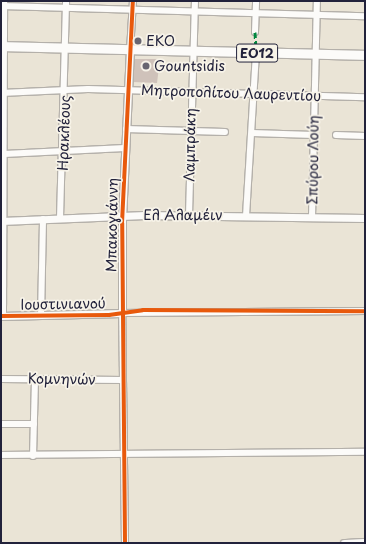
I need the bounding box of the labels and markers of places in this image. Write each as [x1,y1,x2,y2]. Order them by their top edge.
place label: EKO [146,33,175,49]
marker: EKO [133,36,143,46]
place label: Gountsidis [154,58,225,74]
marker: Gountsidis [141,61,151,71]

